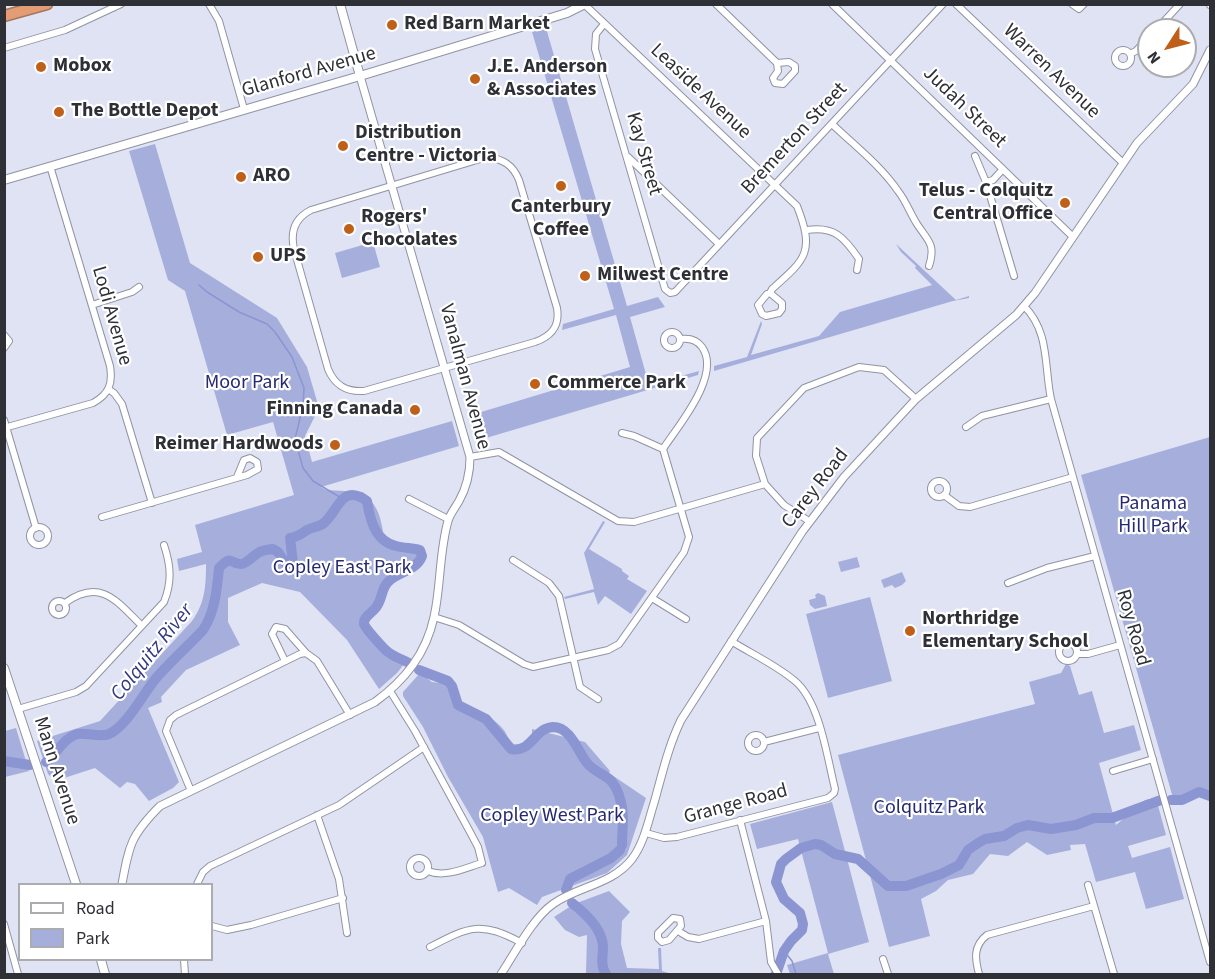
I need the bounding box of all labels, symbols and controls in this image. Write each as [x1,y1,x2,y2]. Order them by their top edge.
place label: Red Barn Market [404,13,550,37]
marker: Red Barn Market [385,18,399,32]
north arrow [1137,18,1197,78]
street label: Warren Avenue [997,20,1105,124]
street label: Leaside Avenue [645,39,755,145]
street label: Glanford Avenue [239,42,379,104]
text: N [1142,47,1166,68]
place label: Mobox [53,55,112,79]
place label: J.E. Anderson & Associates [487,56,607,103]
marker: Mobox [34,60,48,74]
street label: Judah Street [917,62,1011,154]
marker: J.E. Anderson & Associates [468,72,482,86]
street label: Bremerton Street [737,78,853,200]
place label: The Bottle Depot [71,100,218,124]
marker: The Bottle Depot [52,105,66,119]
street label: Kay Street [620,110,666,198]
place label: Distribution Centre - Victoria [355,122,497,169]
marker: Distribution Centre - Victoria [336,139,350,153]
place label: ARO [253,165,290,189]
marker: ARO [234,170,248,184]
marker: Canterbury Coffee [554,179,568,193]
place label: Telus - Colquitz Central Office [919,180,1053,227]
place label: Canterbury Coffee [511,196,611,243]
marker: Telus - Colquitz Central Office [1058,196,1072,210]
place label: Rogers' Chocolates [361,206,457,253]
marker: Rogers' Chocolates [342,222,356,236]
place label: UPS [270,245,306,269]
marker: UPS [251,250,265,264]
street label: Lodi Avenue [85,264,137,368]
place label: Milwest Centre [597,264,729,288]
marker: Milwest Centre [578,269,592,283]
street label: Vanalman Avenue [433,302,495,452]
park label: Moor Park [205,372,289,396]
place label: Commerce Park [547,372,686,396]
marker: Commerce Park [528,377,542,391]
place label: Finning Canada [266,398,403,422]
marker: Finning Canada [408,403,422,417]
place label: Reimer Hardwoods [154,433,323,457]
marker: Reimer Hardwoods [328,438,342,452]
street label: Carey Road [777,444,855,534]
park label: Panama Hill Park [1118,493,1188,540]
park label: Copley East Park [273,557,411,581]
street label: Roy Road [1110,587,1154,669]
water label: Colquitz River [106,599,200,707]
place label: Northridge Elementary School [922,608,1088,655]
marker: Northridge Elementary School [903,624,917,638]
street label: Mann Avenue [27,714,85,828]
street label: Grange Road [681,780,791,830]
park label: Colquitz Park [874,797,984,821]
park label: Copley West Park [480,805,624,829]
legend [18,883,213,961]
text: Road [76,896,115,921]
text: Park [76,926,110,951]

